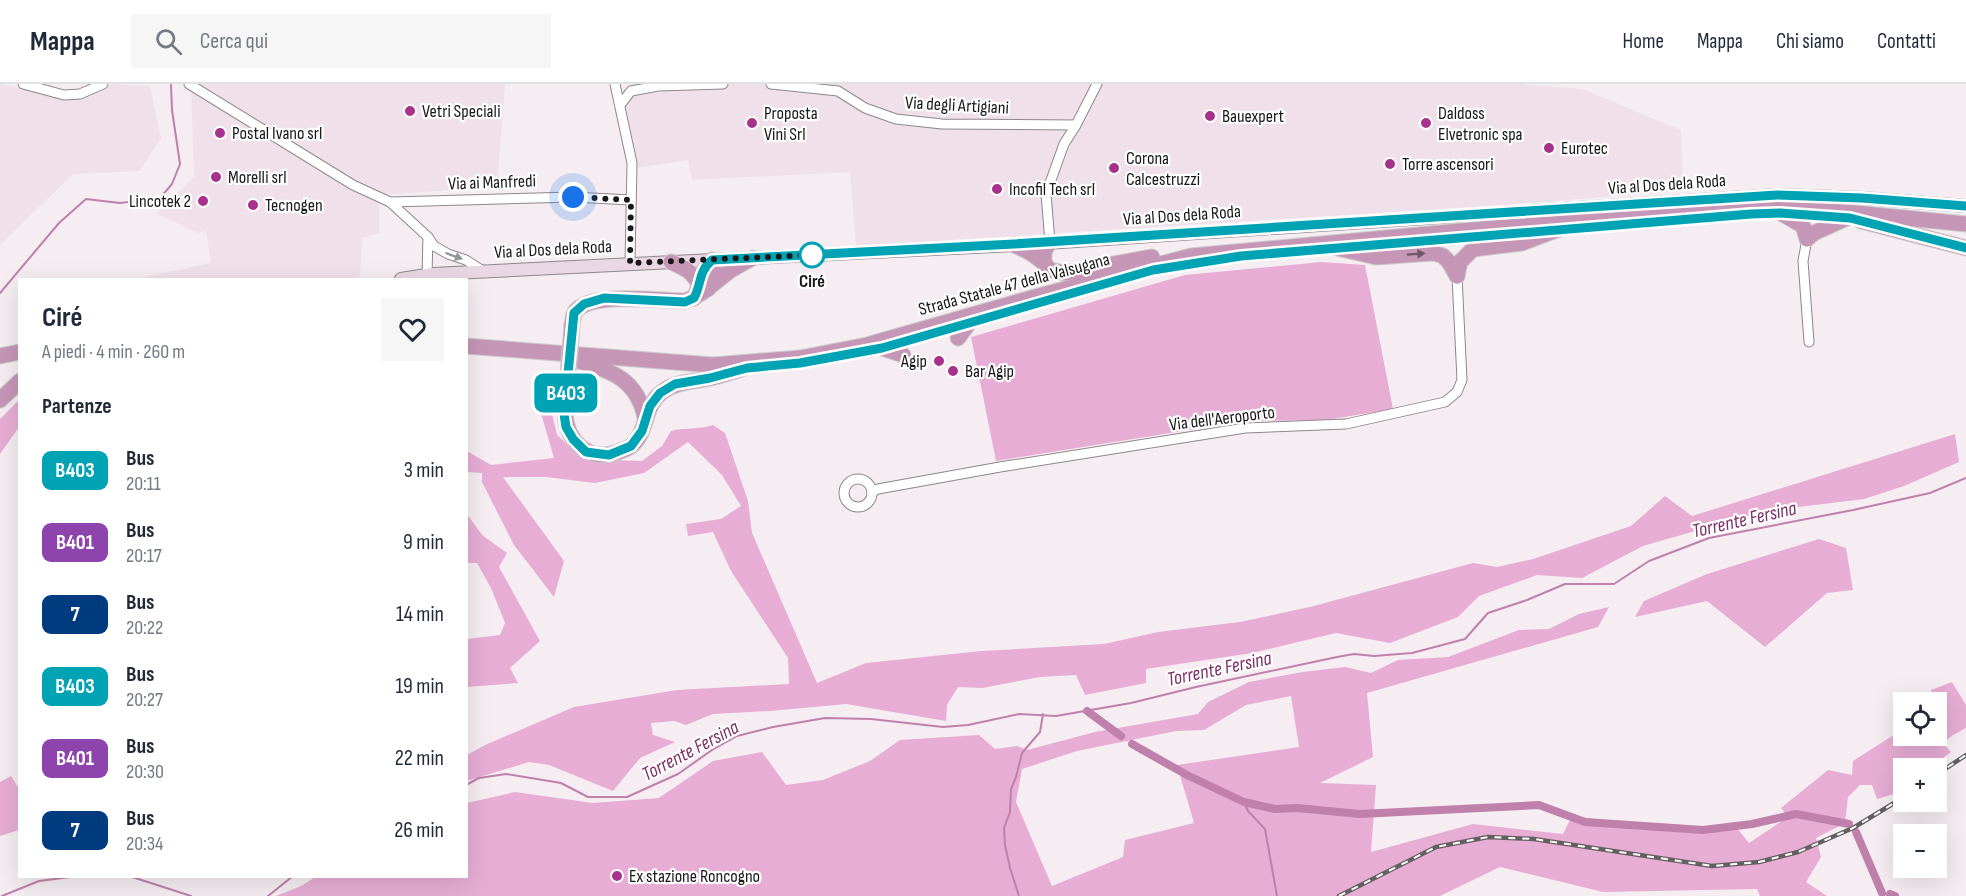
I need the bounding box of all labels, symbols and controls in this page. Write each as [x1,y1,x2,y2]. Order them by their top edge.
search box [131,14,551,68]
text: Mappa [30,25,95,58]
icon: search [152,25,185,58]
text: Cerca qui [200,28,268,55]
text: Home [1623,29,1664,54]
text: Mappa [1697,29,1743,54]
text: Chi siamo [1776,29,1844,54]
text: Contatti [1877,29,1936,54]
street label: Via degli Artigiani [905,92,1009,119]
place label: Vetri Speciali [422,101,501,122]
place label: Proposta Vini Srl [764,103,818,145]
place label: Daldoss Elvetronic spa [1438,103,1523,145]
marker: Vetri Speciali [403,104,417,118]
place label: Bauexpert [1222,106,1284,127]
marker: Bauexpert [1203,109,1217,123]
marker: Proposta Vini Srl [745,116,759,130]
marker: Daldoss Elvetronic spa [1419,116,1433,130]
place label: Postal Ivano srl [232,123,322,144]
marker: Postal Ivano srl [213,126,227,140]
place label: Eurotec [1561,138,1608,159]
marker: Eurotec [1542,141,1556,155]
place label: Corona Calcestruzzi [1126,148,1200,190]
place label: Torre ascensori [1402,154,1494,175]
marker: Torre ascensori [1383,157,1397,171]
marker: Corona Calcestruzzi [1107,161,1121,175]
place label: Morelli srl [228,167,287,188]
marker: Morelli srl [209,170,223,184]
street label: Via ai Manfredi [448,170,536,195]
street label: Via al Dos dela Roda [1607,170,1727,199]
place label: Incofil Tech srl [1009,179,1095,200]
your location [558,182,588,212]
marker: Incofil Tech srl [990,182,1004,196]
place label: Lincotek 2 [129,191,191,212]
marker: Lincotek 2 [196,194,210,208]
place label: Tecnogen [265,195,323,216]
marker: Tecnogen [246,198,260,212]
street label: Via al Dos dela Roda [1122,201,1242,230]
street label: Via al Dos dela Roda [494,236,613,263]
marker: Ciré [799,242,825,268]
street label: Strada Statale 47 della Valsugana [916,249,1112,320]
one-way arrow [1406,249,1425,259]
one-way arrow [445,251,463,261]
place label: Ciré [799,271,825,292]
button: heart [381,298,444,361]
text: Ciré [42,301,82,334]
text: A piedi · 4 min · 260 m [42,340,185,364]
place label: Agip [900,351,927,372]
marker: Agip [932,354,946,368]
place label: Bar Agip [965,361,1014,382]
marker: Bar Agip [946,364,960,378]
line badge: B403 [524,374,608,412]
text: B403 [546,381,586,406]
text: Partenze [42,393,112,420]
street label: Via dell'Aeroporto [1168,402,1276,435]
text: Bus [126,445,155,472]
text: 3 min [404,457,444,484]
text: B403 [55,458,95,483]
text: 20:11 [126,472,161,496]
water label: Torrente Fersina [1690,496,1799,544]
text: Bus [126,517,155,544]
text: 9 min [403,529,444,556]
text: B401 [56,530,94,555]
text: 20:17 [126,544,162,568]
text: Bus [126,589,155,616]
text: 14 min [396,601,444,628]
text: 7 [70,602,80,627]
text: 20:22 [126,616,163,640]
water label: Torrente Fersina [1165,646,1274,692]
text: Bus [126,661,155,688]
text: 19 min [395,673,444,700]
text: B403 [55,674,95,699]
text: 20:27 [126,688,163,712]
map controls [1893,692,1947,878]
button: locate [1893,692,1947,746]
water label: Torrente Fersina [638,715,743,786]
text: Bus [126,733,155,760]
text: 22 min [395,745,444,772]
text: B401 [56,746,94,771]
button: + [1893,758,1947,812]
text: 20:30 [126,760,164,784]
text: Bus [126,805,155,832]
text: 26 min [394,817,444,844]
text: 7 [70,818,80,843]
button: − [1893,824,1947,878]
text: 20:34 [126,832,163,856]
place label: Ex stazione Roncogno [629,866,760,887]
marker: Ex stazione Roncogno [610,869,624,883]

